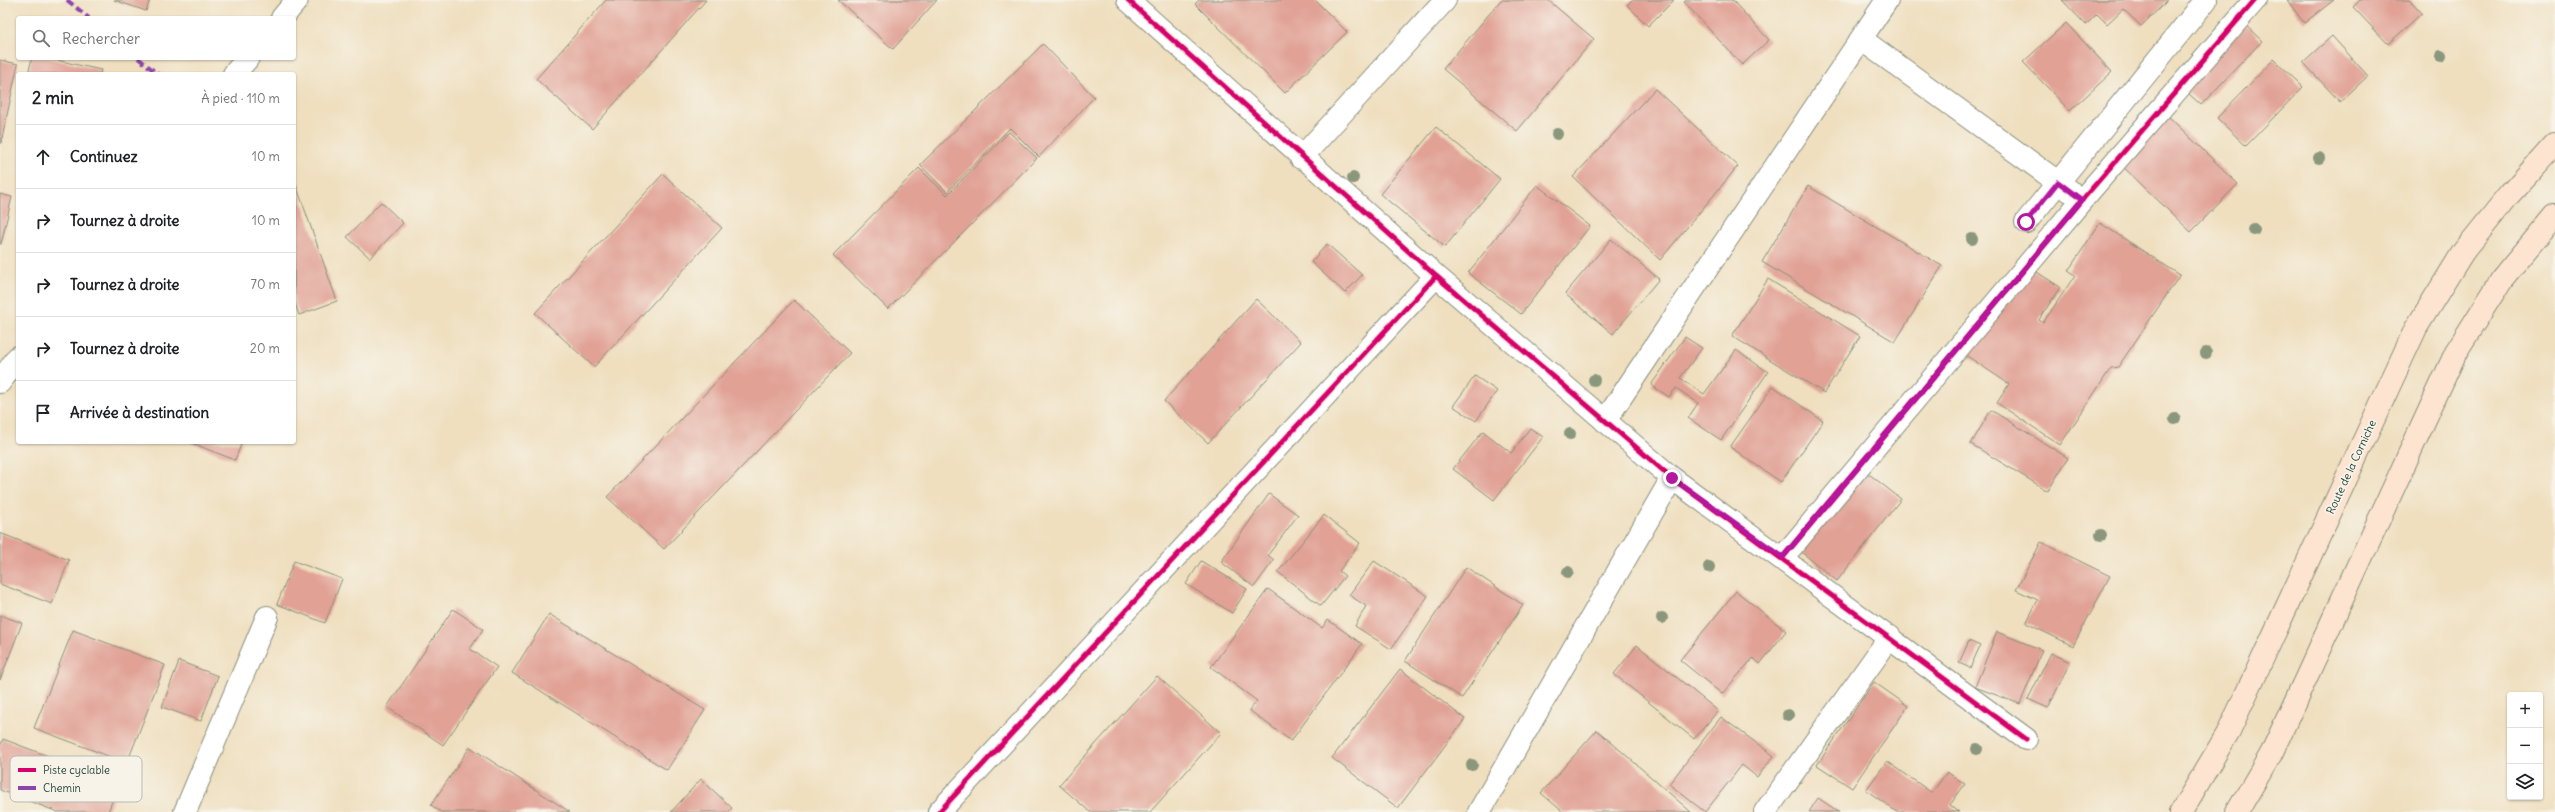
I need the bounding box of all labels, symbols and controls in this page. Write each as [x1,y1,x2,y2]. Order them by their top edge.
search box [16,16,296,60]
icon: search [30,27,52,49]
text: Rechercher [62,29,140,48]
text: 2 min [32,87,74,109]
text: À pied · 110 m [201,90,280,107]
icon: ahead [32,146,54,168]
text: Continuez [70,147,138,166]
text: 10 m [252,148,280,165]
icon: right [32,210,54,232]
text: Tournez à droite [70,211,179,230]
text: 10 m [252,212,280,229]
route start [2017,213,2035,231]
icon: right [32,274,54,296]
text: Tournez à droite [70,275,179,294]
text: 70 m [251,276,280,293]
icon: right [32,338,54,360]
text: Tournez à droite [70,339,179,358]
text: 20 m [250,340,280,357]
icon: arrive [32,402,54,424]
text: Arrivée à destination [70,403,209,422]
street label: Route de la Corniche [2323,418,2379,516]
route end [1663,469,1681,487]
map controls [2507,692,2543,800]
button: + [2507,692,2543,728]
button: − [2507,728,2543,764]
legend [10,756,142,802]
text: Piste cyclable [43,763,110,777]
button: layers [2507,764,2543,800]
text: Chemin [43,781,81,795]

